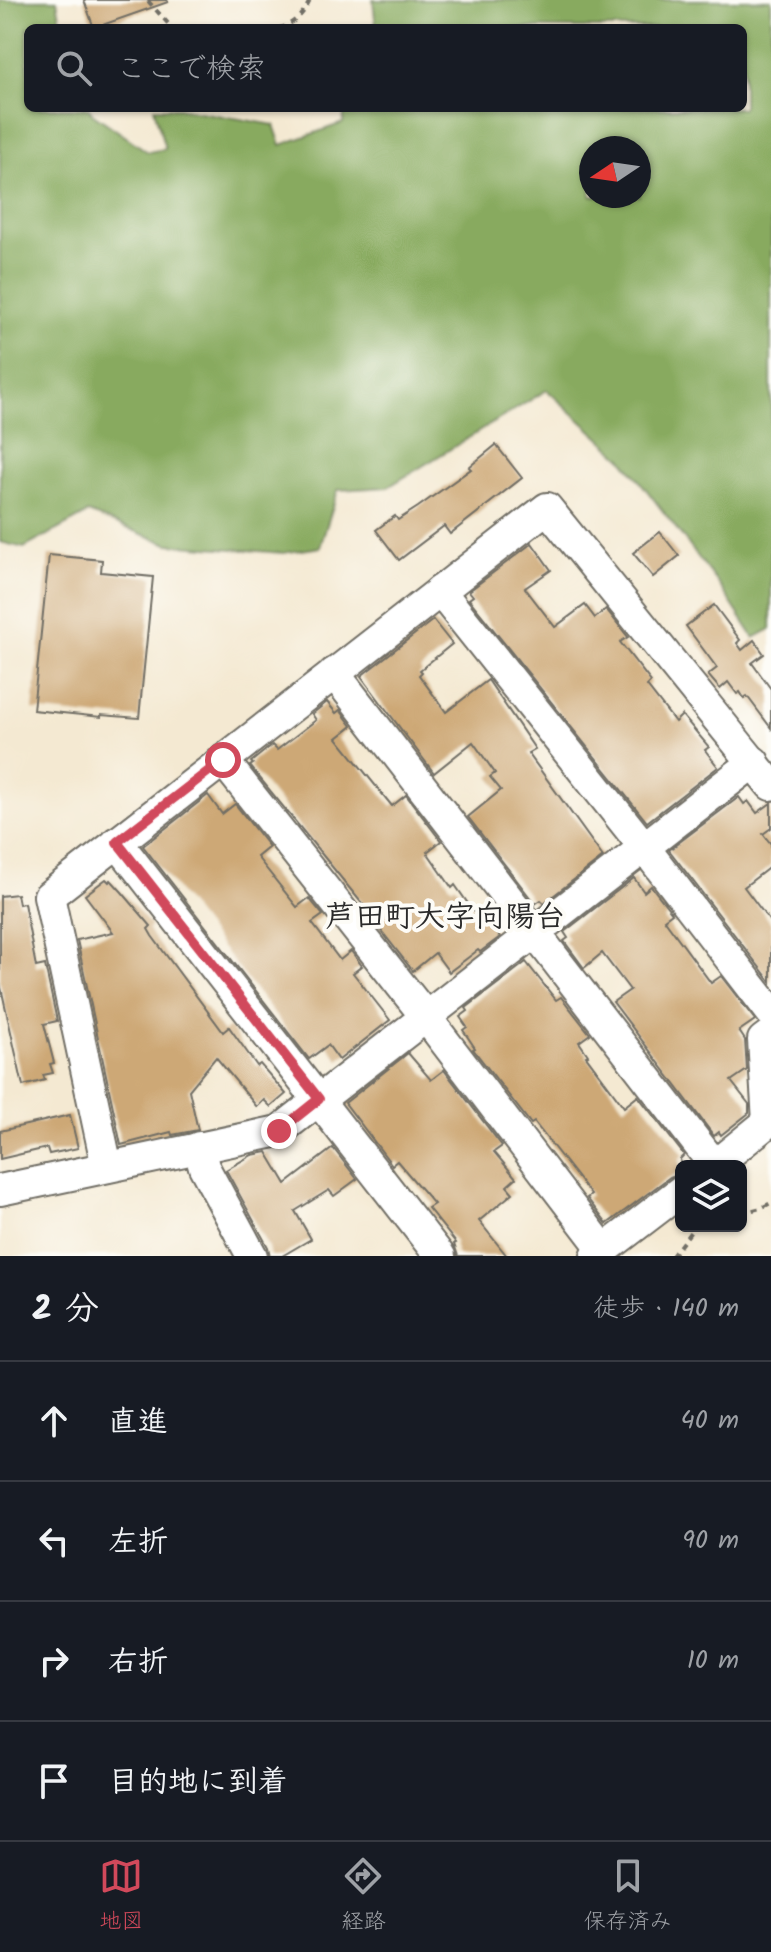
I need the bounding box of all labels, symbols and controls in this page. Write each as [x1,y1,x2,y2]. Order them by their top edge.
search box [24,24,747,112]
icon: search [52,46,96,90]
text: ここで検索 [116,46,266,94]
north arrow [579,136,651,208]
route start [205,742,241,778]
district label: 芦田町大字向陽台 [325,894,565,942]
route end [261,1113,297,1149]
map controls [675,1160,747,1232]
button: layers [675,1160,747,1232]
text: 2 分 [32,1283,99,1337]
text: 徒歩 · 140 m [593,1288,739,1330]
icon: ahead [32,1399,76,1443]
text: 直進 [108,1399,168,1447]
text: 40 m [681,1400,739,1442]
icon: left [32,1519,76,1563]
text: 左折 [108,1519,168,1567]
text: 90 m [682,1520,739,1562]
icon: right [32,1639,76,1683]
text: 右折 [108,1639,168,1687]
text: 10 m [687,1640,739,1682]
icon: arrive [32,1759,76,1803]
text: 目的地に到着 [108,1759,288,1807]
tab: 地図 [99,1854,143,1940]
tab: 経路 [341,1854,386,1940]
tab: 保存済み [584,1854,672,1940]

